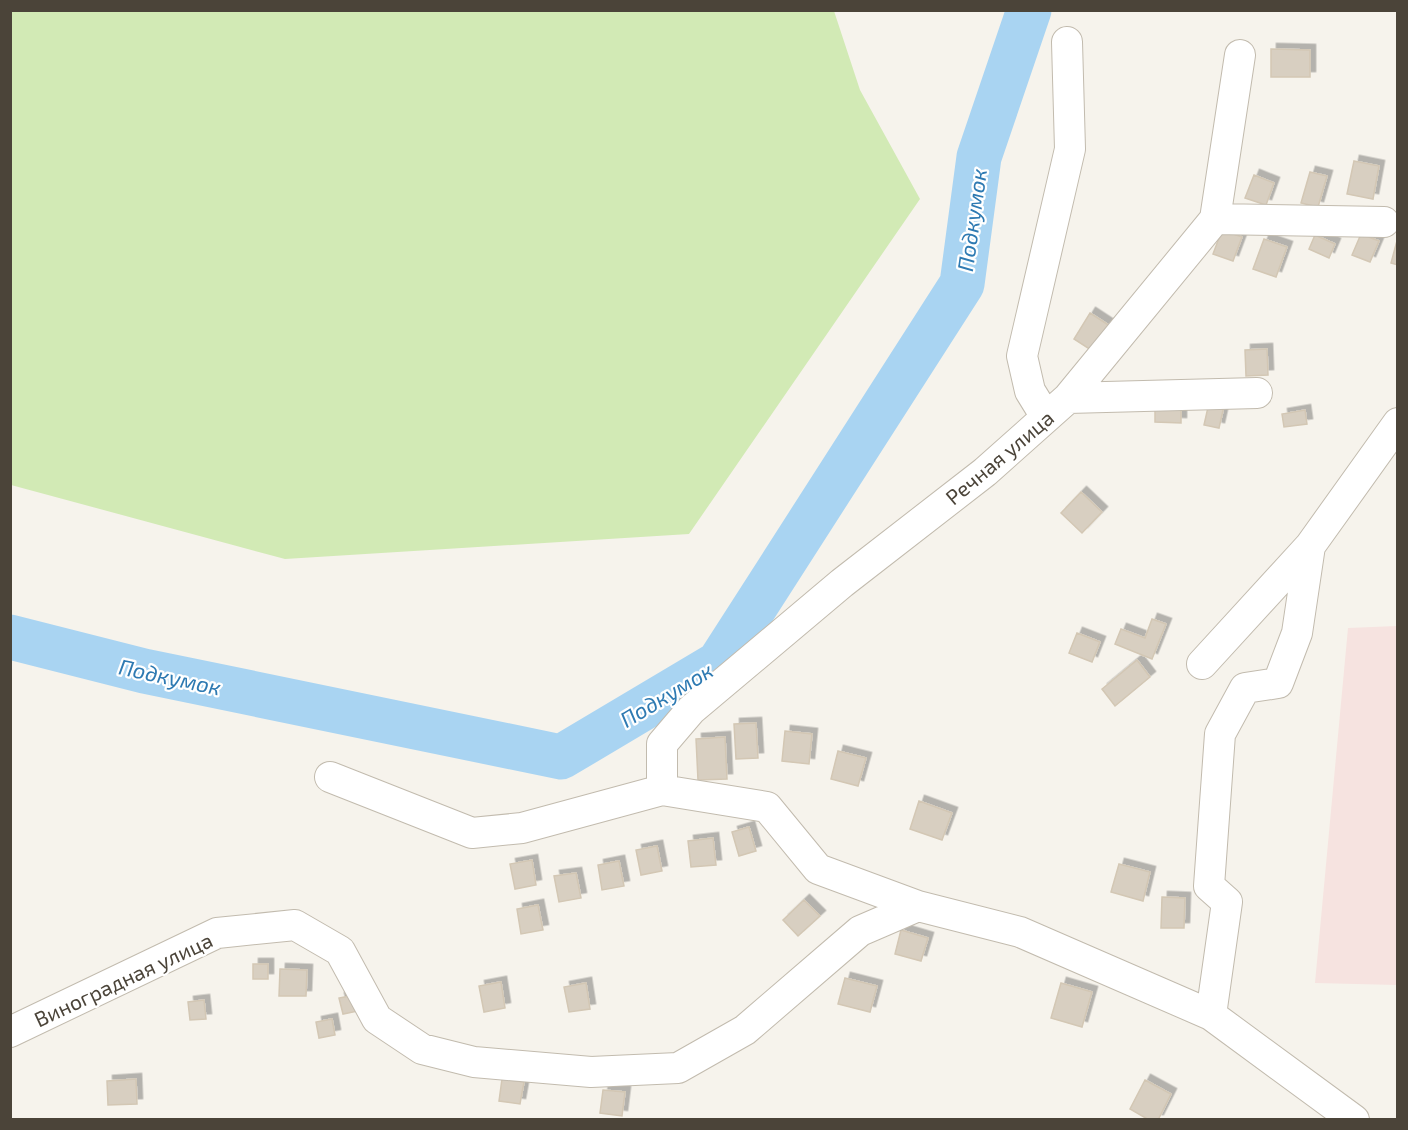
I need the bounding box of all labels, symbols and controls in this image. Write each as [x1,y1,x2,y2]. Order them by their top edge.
water label: Подкумок [951,167,991,273]
street label: Речная улица [940,405,1059,510]
water label: Подкумок [117,652,224,700]
water label: Подкумок [615,656,717,732]
street label: Виноградная улица [30,927,217,1032]

